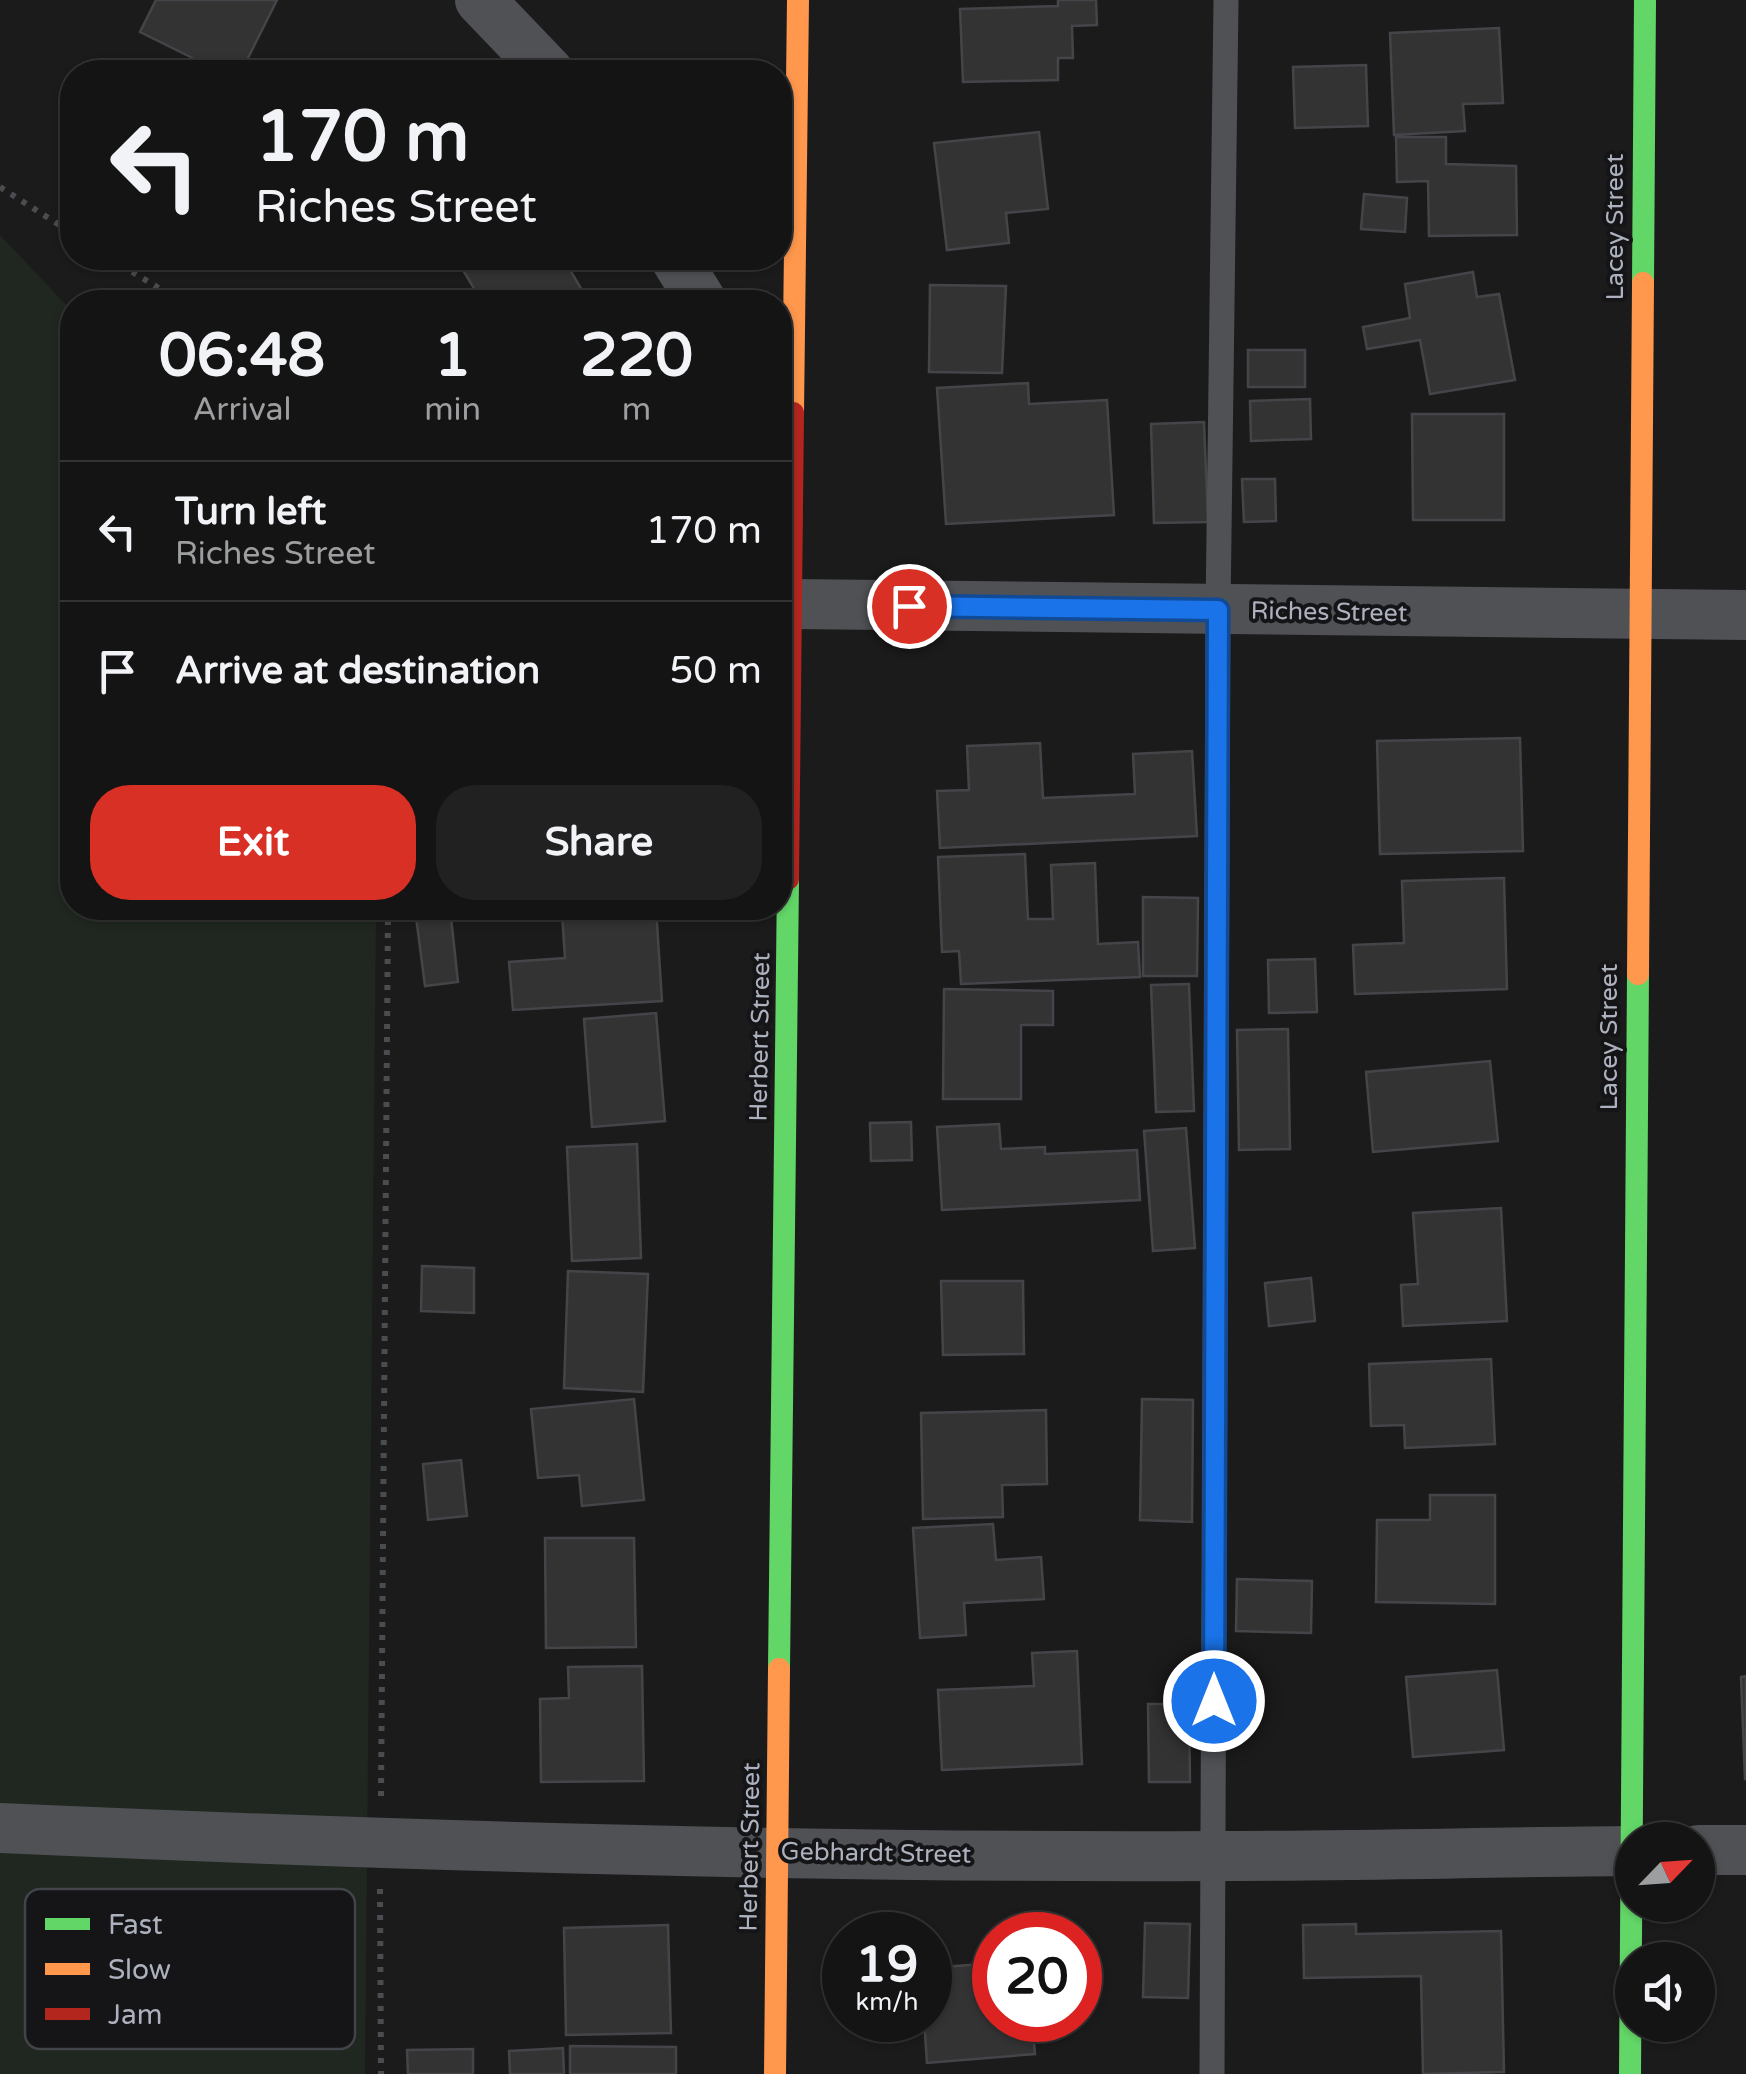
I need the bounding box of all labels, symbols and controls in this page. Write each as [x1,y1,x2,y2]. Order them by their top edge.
text: 170 m [255,96,469,180]
icon: left [90,100,220,230]
street label: Lacey Street [1600,153,1630,301]
text: Riches Street [255,181,537,235]
text: 06:48 [159,320,325,392]
text: 1 [434,320,471,392]
text: 220 [580,320,693,392]
text: Arrival [193,391,292,429]
text: min [424,391,481,429]
text: m [622,391,651,429]
text: Turn left [175,489,326,535]
icon: left [90,504,145,559]
text: 170 m [646,508,762,554]
text: Riches Street [175,535,376,573]
pin [867,564,952,649]
icon: arrive [882,579,937,634]
street label: Riches Street [1250,596,1408,628]
icon: arrive [90,644,145,699]
text: Arrive at destination [175,648,540,694]
text: 50 m [670,648,762,694]
button: Exit [90,785,416,900]
button: Share [436,785,762,900]
street label: Herbert Street [744,952,776,1122]
street label: Lacey Street [1594,963,1624,1111]
position arrow [1162,1649,1266,1753]
street label: Herbert Street [734,1762,766,1932]
north arrow [1615,1822,1715,1922]
map controls [1615,1822,1715,2042]
street label: Gebhardt Street [780,1836,972,1870]
legend [25,1889,355,2049]
text: Fast [108,1908,163,1942]
speed limit sign: 20 [972,1912,1102,2042]
text: 19 [856,1935,918,1995]
button: sound [1615,1942,1715,2042]
text: Slow [108,1953,171,1987]
text: km/h [856,1987,918,2017]
text: Jam [108,1998,163,2032]

